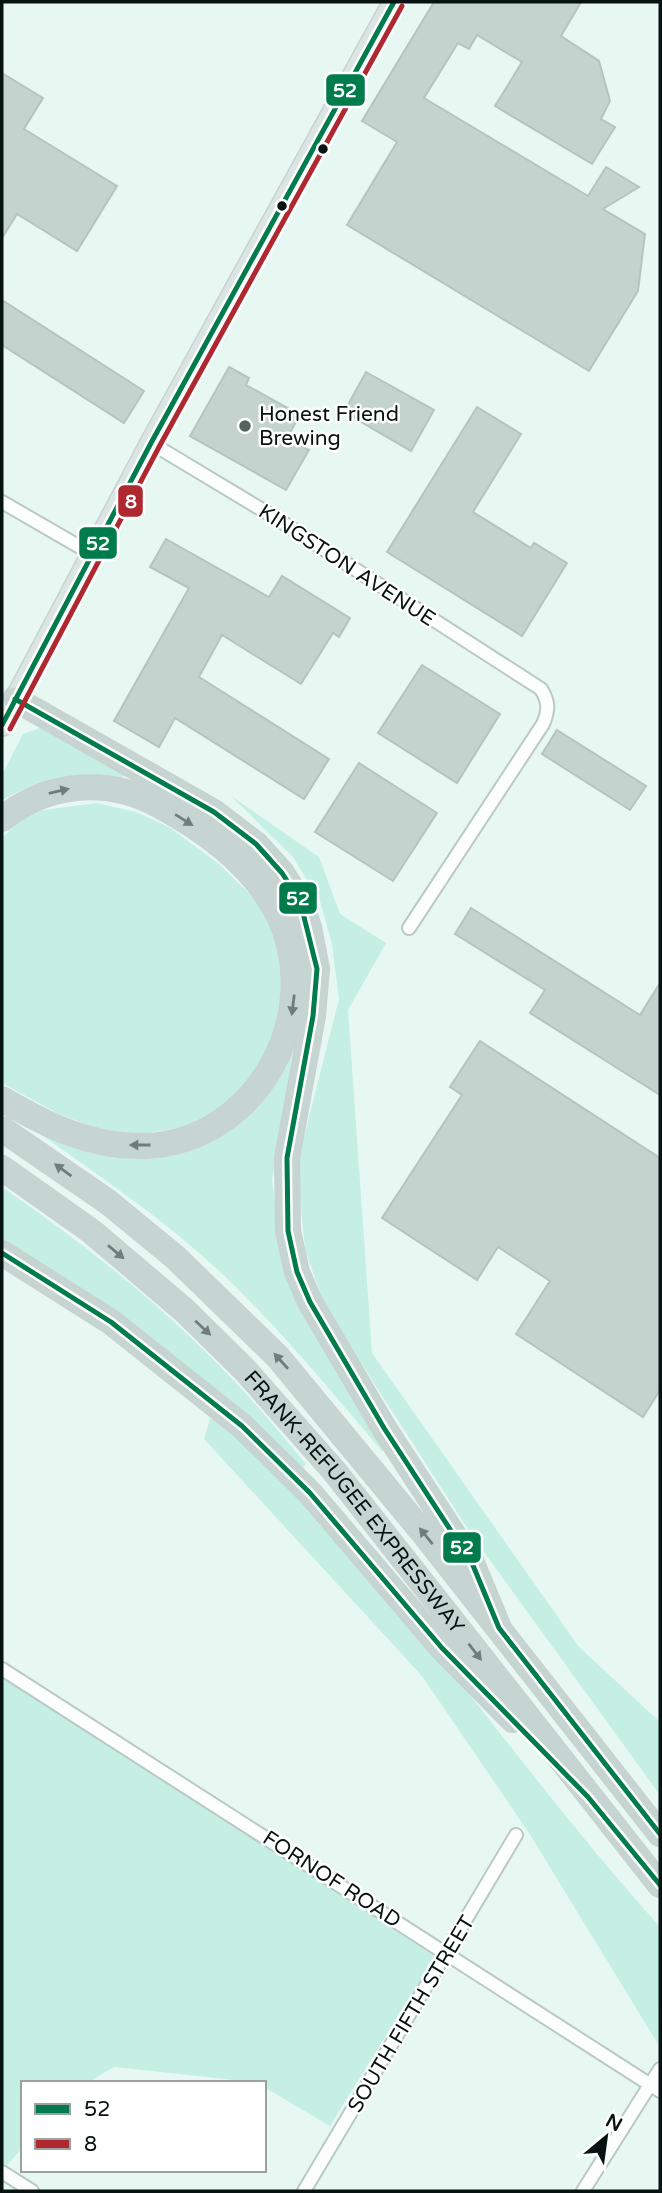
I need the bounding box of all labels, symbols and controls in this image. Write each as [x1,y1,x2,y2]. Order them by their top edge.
line badge: 52 [325,73,366,107]
text: 52 [333,80,357,102]
unlabelled marker [316,142,330,156]
unlabelled marker [275,199,289,213]
place label: Honest Friend Brewing [259,402,399,451]
marker: Honest Friend Brewing [237,418,253,434]
line badge: 8 [117,484,144,518]
text: 8 [125,491,137,513]
street label: KINGSTON AVENUE [254,499,440,632]
line badge: 52 [78,526,118,560]
text: 52 [86,533,110,555]
one-way arrow [48,785,70,796]
one-way arrow [175,814,194,827]
line badge: 52 [278,881,318,915]
text: 52 [286,888,310,910]
one-way arrow [287,994,298,1016]
one-way arrow [128,1139,150,1151]
one-way arrow [54,1163,72,1177]
one-way arrow [107,1244,124,1259]
one-way arrow [194,1319,211,1335]
one-way arrow [273,1352,289,1370]
street label: FRANK-REFUGEE EXPRESSWAY [238,1366,469,1639]
one-way arrow [419,1528,434,1545]
line badge: 52 [442,1531,482,1564]
text: 52 [450,1537,474,1559]
one-way arrow [468,1642,483,1660]
street label: FORNOF ROAD [258,1825,405,1933]
street label: SOUTH FIFTH STREET [343,1911,480,2117]
legend [21,2081,266,2172]
text: 52 [84,2097,110,2122]
north arrow [571,2102,641,2172]
text: N [602,2110,626,2136]
text: 8 [84,2132,97,2157]

